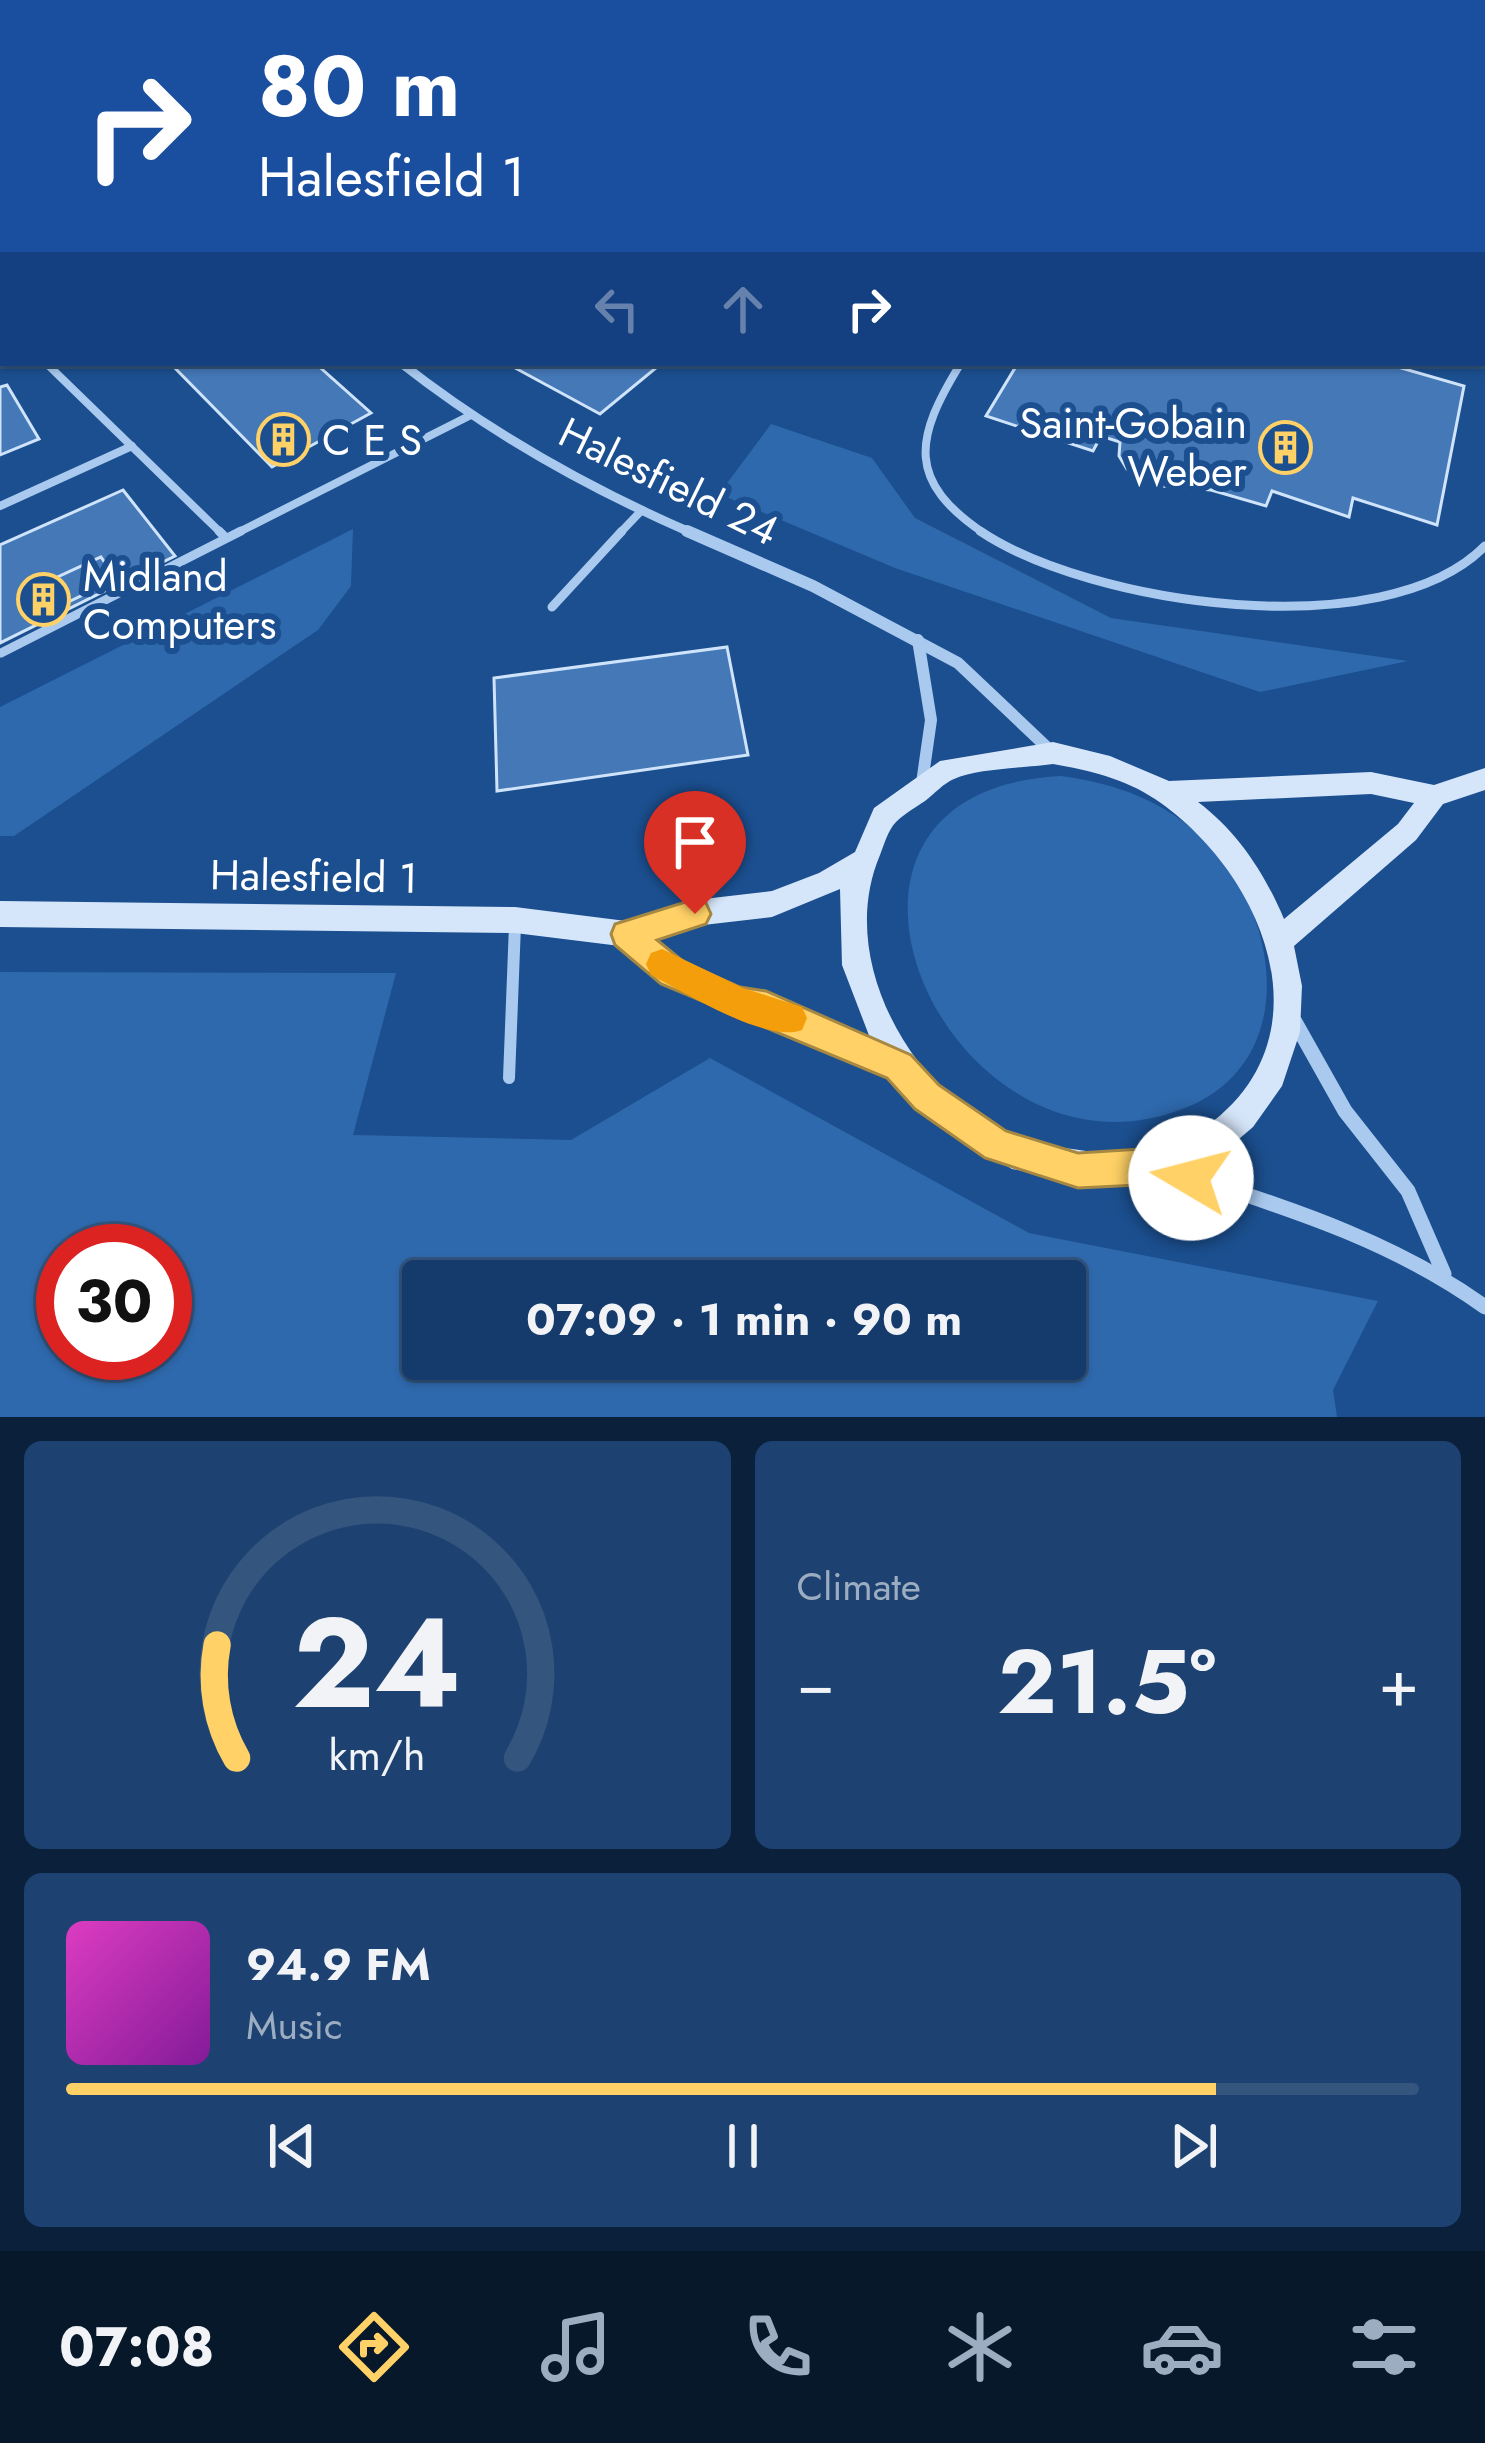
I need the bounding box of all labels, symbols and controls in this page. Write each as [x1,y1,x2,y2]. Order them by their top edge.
text: 80 m [258,26,460,148]
icon: right [60,48,216,204]
text: Halesfield 1 [258,138,526,216]
icon: left [584,276,650,342]
icon: ahead [710,276,776,342]
icon: right [836,276,902,342]
place label: Saint-Gobain Weber [1019,393,1248,502]
street label: Halesfield 24 [549,402,789,561]
place label: C E S [322,410,422,471]
building icon: C E S [255,412,311,468]
building icon: Saint-Gobain Weber [1258,419,1314,475]
place label: Midland Computers [83,546,277,655]
building icon: Midland Computers [16,572,72,628]
pin [644,791,746,914]
icon: arrive [662,809,728,875]
street label: Halesfield 1 [209,844,419,909]
position arrow [1128,1115,1254,1241]
speed limit sign: 30 [36,1224,192,1380]
text: 07:09 · 1 min · 90 m [526,1287,962,1352]
text: Climate [797,1558,921,1615]
text: 24 [293,1573,462,1754]
text: 21.5° [998,1617,1216,1747]
text: − [797,1635,835,1731]
text: + [1378,1635,1419,1731]
text: km/h [329,1724,426,1786]
text: 94.9 FM [246,1932,431,1997]
text: Music [246,1997,343,2054]
icon: previous [259,2113,325,2179]
icon: pause [710,2113,776,2179]
icon: next [1161,2113,1227,2179]
icon: directions [332,2305,416,2389]
icon: music [534,2305,618,2389]
icon: phone [736,2305,820,2389]
icon: climate [938,2305,1022,2389]
icon: car [1140,2305,1224,2389]
icon: filters [1342,2305,1426,2389]
text: 07:08 [59,2308,214,2386]

